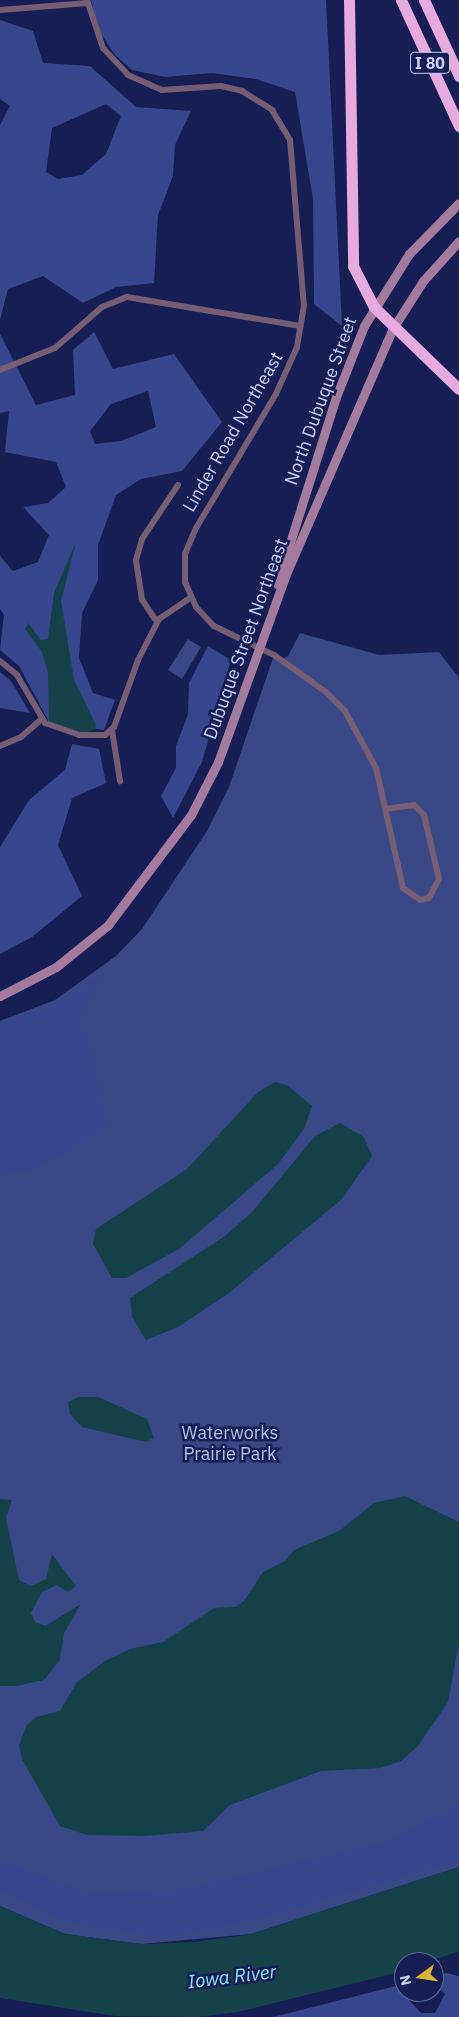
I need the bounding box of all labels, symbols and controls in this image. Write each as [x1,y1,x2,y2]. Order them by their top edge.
road number: I 80 [410,49,450,76]
street label: North Dubuque Street [281,314,361,488]
street label: Linder Road Northeast [178,348,288,516]
street label: Dubuque Street Northeast [200,536,292,742]
park label: Waterworks Prairie Park [182,1423,278,1466]
north arrow [394,1952,444,2002]
water label: Iowa River [186,1960,278,1994]
text: N [395,1973,415,1987]

